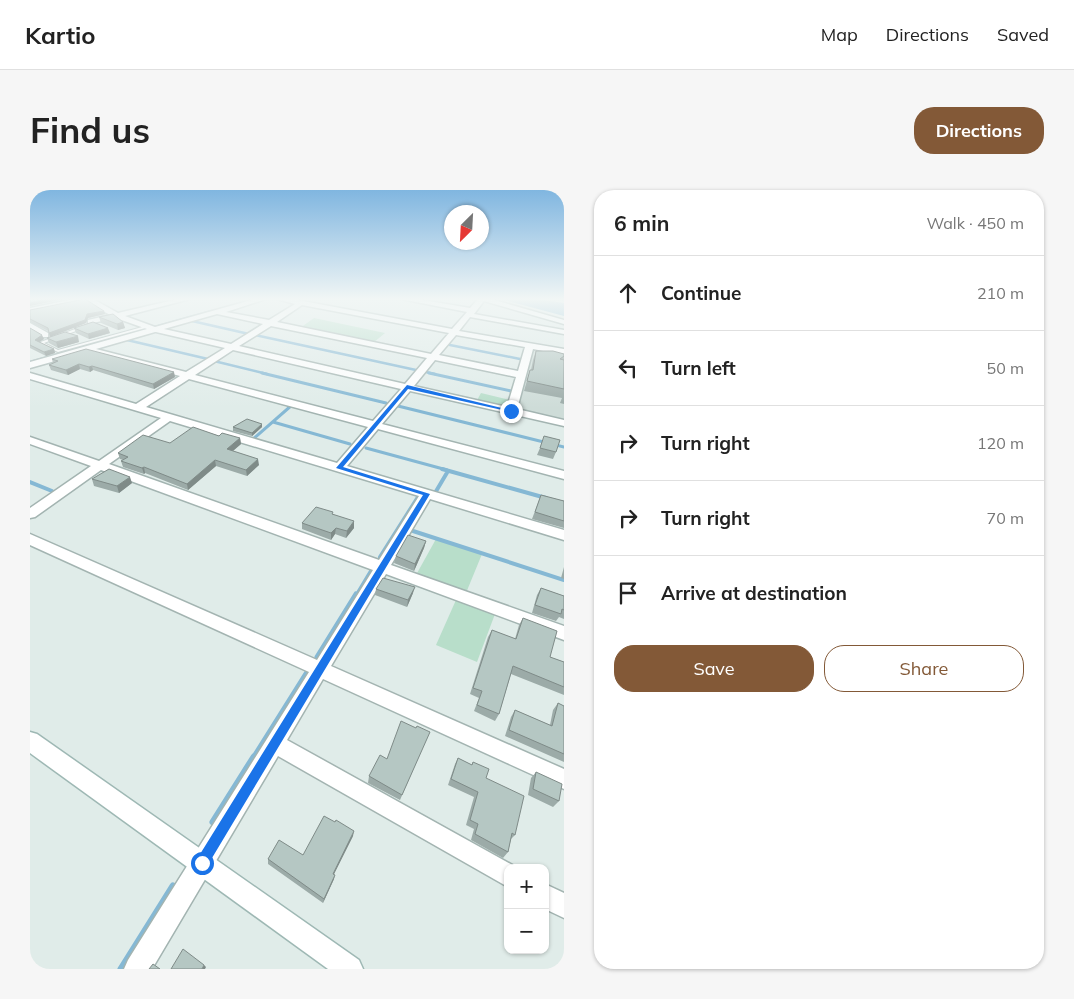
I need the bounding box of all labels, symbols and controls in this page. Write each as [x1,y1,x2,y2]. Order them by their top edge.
text: Kartio [25,20,96,50]
text: Map [821,23,858,46]
text: Directions [886,23,969,46]
text: Saved [997,23,1049,46]
button: Directions [914,107,1044,154]
text: Find us [30,108,150,152]
north arrow [444,205,489,250]
text: 6 min [614,210,669,236]
text: Walk · 450 m [926,213,1024,233]
icon: ahead [614,279,642,307]
text: Continue [661,281,741,305]
text: 210 m [977,283,1024,303]
icon: left [614,354,642,382]
text: Turn left [661,356,736,380]
text: 50 m [987,358,1024,378]
route end [500,400,523,423]
icon: right [614,429,642,457]
text: Turn right [661,431,750,455]
text: 120 m [977,433,1024,453]
icon: right [614,504,642,532]
text: Turn right [661,506,750,530]
text: 70 m [987,508,1024,528]
icon: arrive [614,579,642,607]
text: Arrive at destination [661,581,847,605]
button: Save [614,645,814,692]
button: Share [824,645,1024,692]
route start [191,852,214,875]
map controls [504,864,549,954]
button: + [504,864,549,909]
button: − [504,909,549,954]

